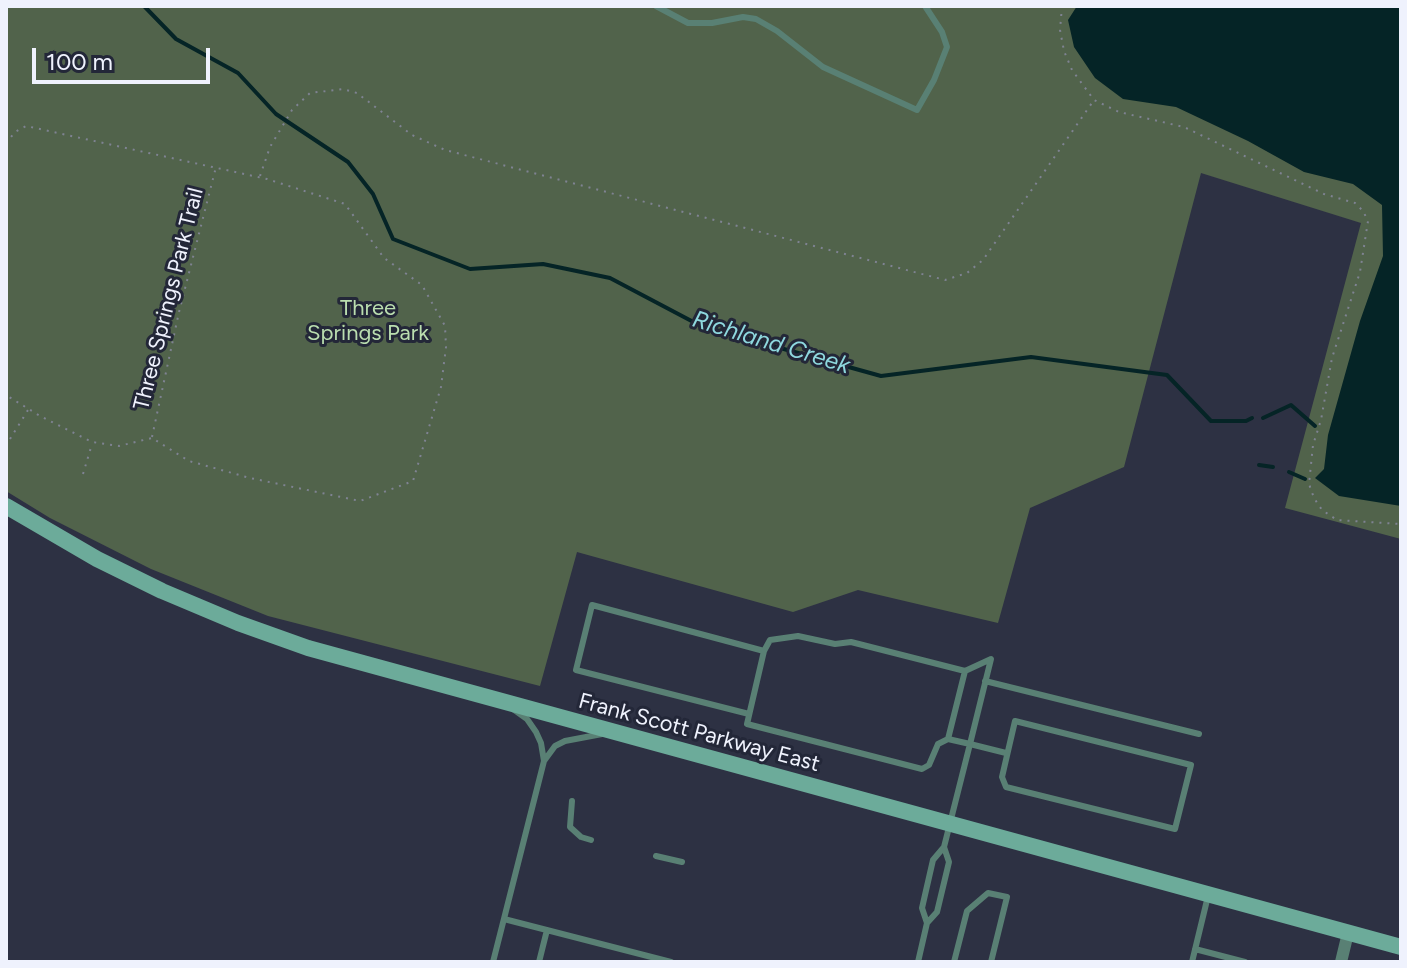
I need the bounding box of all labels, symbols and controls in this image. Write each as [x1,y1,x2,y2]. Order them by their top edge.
scale bar [36,32,214,82]
text: 100 m [46,47,113,76]
street label: Three Springs Park Trail [129,185,209,413]
park label: Three Springs Park [307,296,429,348]
water label: Richland Creek [689,305,853,381]
street label: Frank Scott Parkway East [575,688,823,778]

